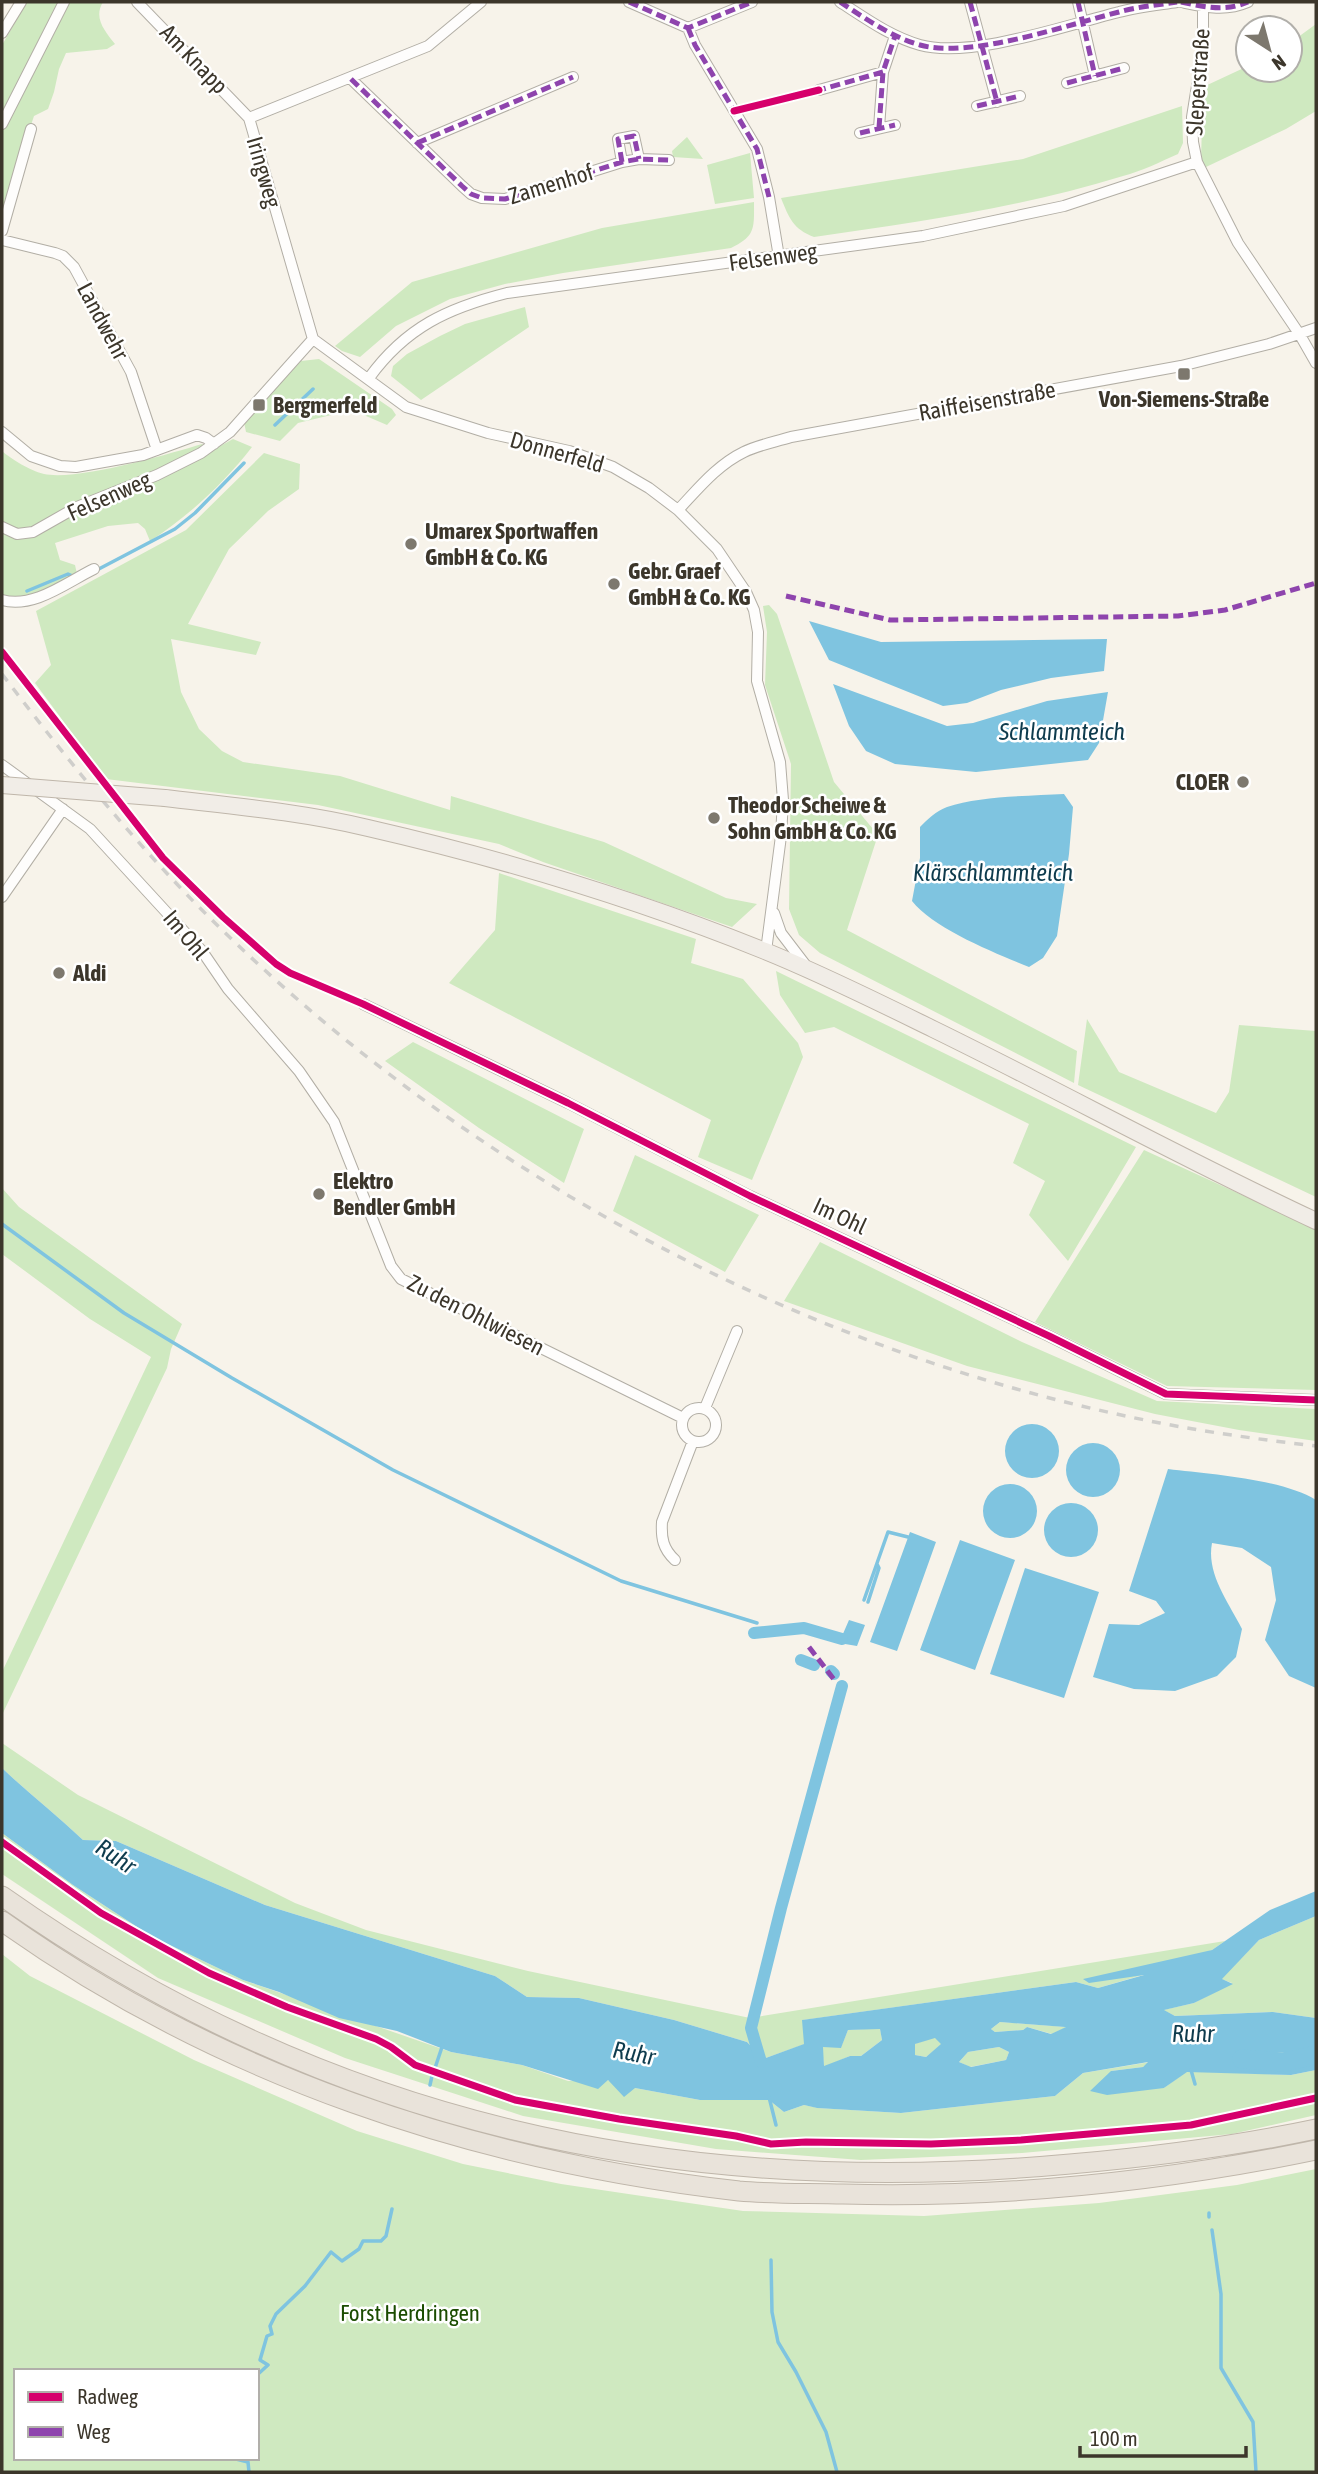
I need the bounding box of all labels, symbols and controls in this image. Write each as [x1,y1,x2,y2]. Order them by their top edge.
north arrow [1234,14,1304,84]
street label: Am Knapp [155,19,233,99]
street label: Sleperstraße [1181,28,1215,136]
text: N [1268,51,1290,75]
street label: Iringweg [241,133,287,211]
street label: Zamenhof [505,159,597,209]
street label: Felsenweg [727,238,819,276]
street label: Landwehr [72,278,135,365]
marker: Von-Siemens-Straße [1176,366,1192,382]
street label: Raiffeisenstraße [917,376,1057,426]
place label: Von-Siemens-Straße [1098,386,1269,412]
place label: Bergmerfeld [273,392,378,418]
marker: Bergmerfeld [251,397,267,413]
street label: Donnerfeld [507,426,607,478]
street label: Felsenweg [63,466,155,526]
place label: Umarex Sportwaffen GmbH & Co. KG [425,518,598,570]
marker: Umarex Sportwaffen GmbH & Co. KG [403,536,419,552]
place label: Gebr. Graef GmbH & Co. KG [628,558,750,610]
marker: Gebr. Graef GmbH & Co. KG [606,576,622,592]
water label: Schlammteich [998,718,1125,745]
place label: CLOER [1175,769,1229,795]
marker: CLOER [1235,774,1251,790]
place label: Theodor Scheiwe & Sohn GmbH & Co. KG [728,792,896,844]
marker: Theodor Scheiwe & Sohn GmbH & Co. KG [706,810,722,826]
water label: Klärschlammteich [913,859,1074,886]
street label: Im Ohl [158,905,214,965]
place label: Aldi [72,960,106,986]
marker: Aldi [51,965,67,981]
place label: Elektro Bendler GmbH [333,1168,456,1220]
marker: Elektro Bendler GmbH [311,1186,327,1202]
street label: Im Ohl [809,1192,871,1240]
street label: Zu den Ohlwiesen [403,1269,549,1361]
water label: Ruhr [91,1833,142,1880]
water label: Ruhr [1172,2020,1215,2047]
water label: Ruhr [611,2036,658,2070]
park label: Forst Herdringen [340,2300,480,2326]
legend [14,2369,259,2460]
text: Radweg [77,2384,138,2408]
scale bar [1080,2414,1246,2458]
text: Weg [77,2419,110,2443]
text: 100 m [1090,2426,1138,2450]

